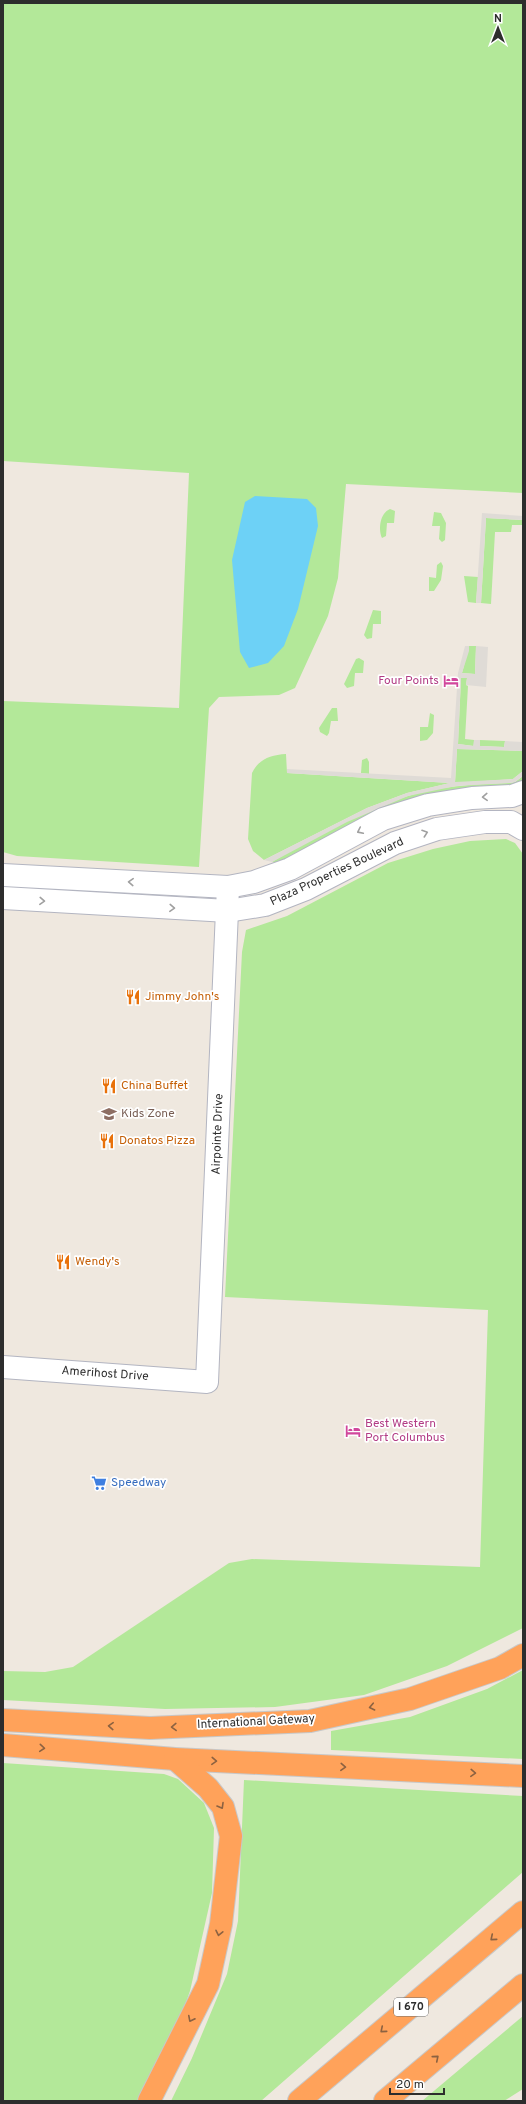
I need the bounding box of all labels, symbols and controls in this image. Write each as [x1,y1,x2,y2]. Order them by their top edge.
north arrow [478,8,518,48]
text: N [494,12,502,26]
hotel icon: Four Points [442,672,460,690]
place label: Four Points [378,673,439,689]
one-way arrow [482,793,488,801]
one-way arrow [357,826,364,834]
one-way arrow [422,829,429,837]
street label: Plaza Properties Boulevard [268,834,406,910]
one-way arrow [128,877,134,886]
one-way arrow [39,896,45,905]
one-way arrow [169,904,175,912]
restaurant icon: Jimmy John's [124,988,142,1006]
place label: Jimmy John's [145,989,219,1005]
restaurant icon: China Buffet [100,1077,118,1095]
place label: China Buffet [121,1078,188,1094]
street label: Airpointe Drive [209,1093,227,1175]
school or university icon: Kids Zone [100,1105,118,1123]
place label: Kids Zone [121,1106,175,1122]
restaurant icon: Donatos Pizza [98,1132,116,1150]
place label: Donatos Pizza [119,1133,195,1149]
restaurant icon: Wendy's [54,1253,72,1271]
place label: Wendy's [75,1254,120,1270]
street label: Amerihost Drive [61,1363,149,1385]
place label: Best Western Port Columbus [365,1416,445,1446]
hotel icon: Best Western Port Columbus [344,1422,362,1440]
supermarket icon: Speedway [90,1474,108,1492]
place label: Speedway [111,1475,166,1491]
one-way arrow [369,1703,375,1711]
street label: International Gateway [197,1711,315,1733]
one-way arrow [108,1721,114,1730]
one-way arrow [171,1723,177,1731]
one-way arrow [39,1743,45,1752]
one-way arrow [211,1756,217,1765]
one-way arrow [341,1763,347,1771]
one-way arrow [470,1769,476,1778]
one-way arrow [217,1802,224,1809]
one-way arrow [216,1930,224,1936]
one-way arrow [491,1933,498,1940]
road number: I 670 [394,1998,428,2016]
one-way arrow [188,2015,195,2022]
one-way arrow [380,2026,388,2033]
one-way arrow [432,2055,439,2062]
scale bar [390,2070,444,2096]
text: 20 m [396,2077,424,2093]

